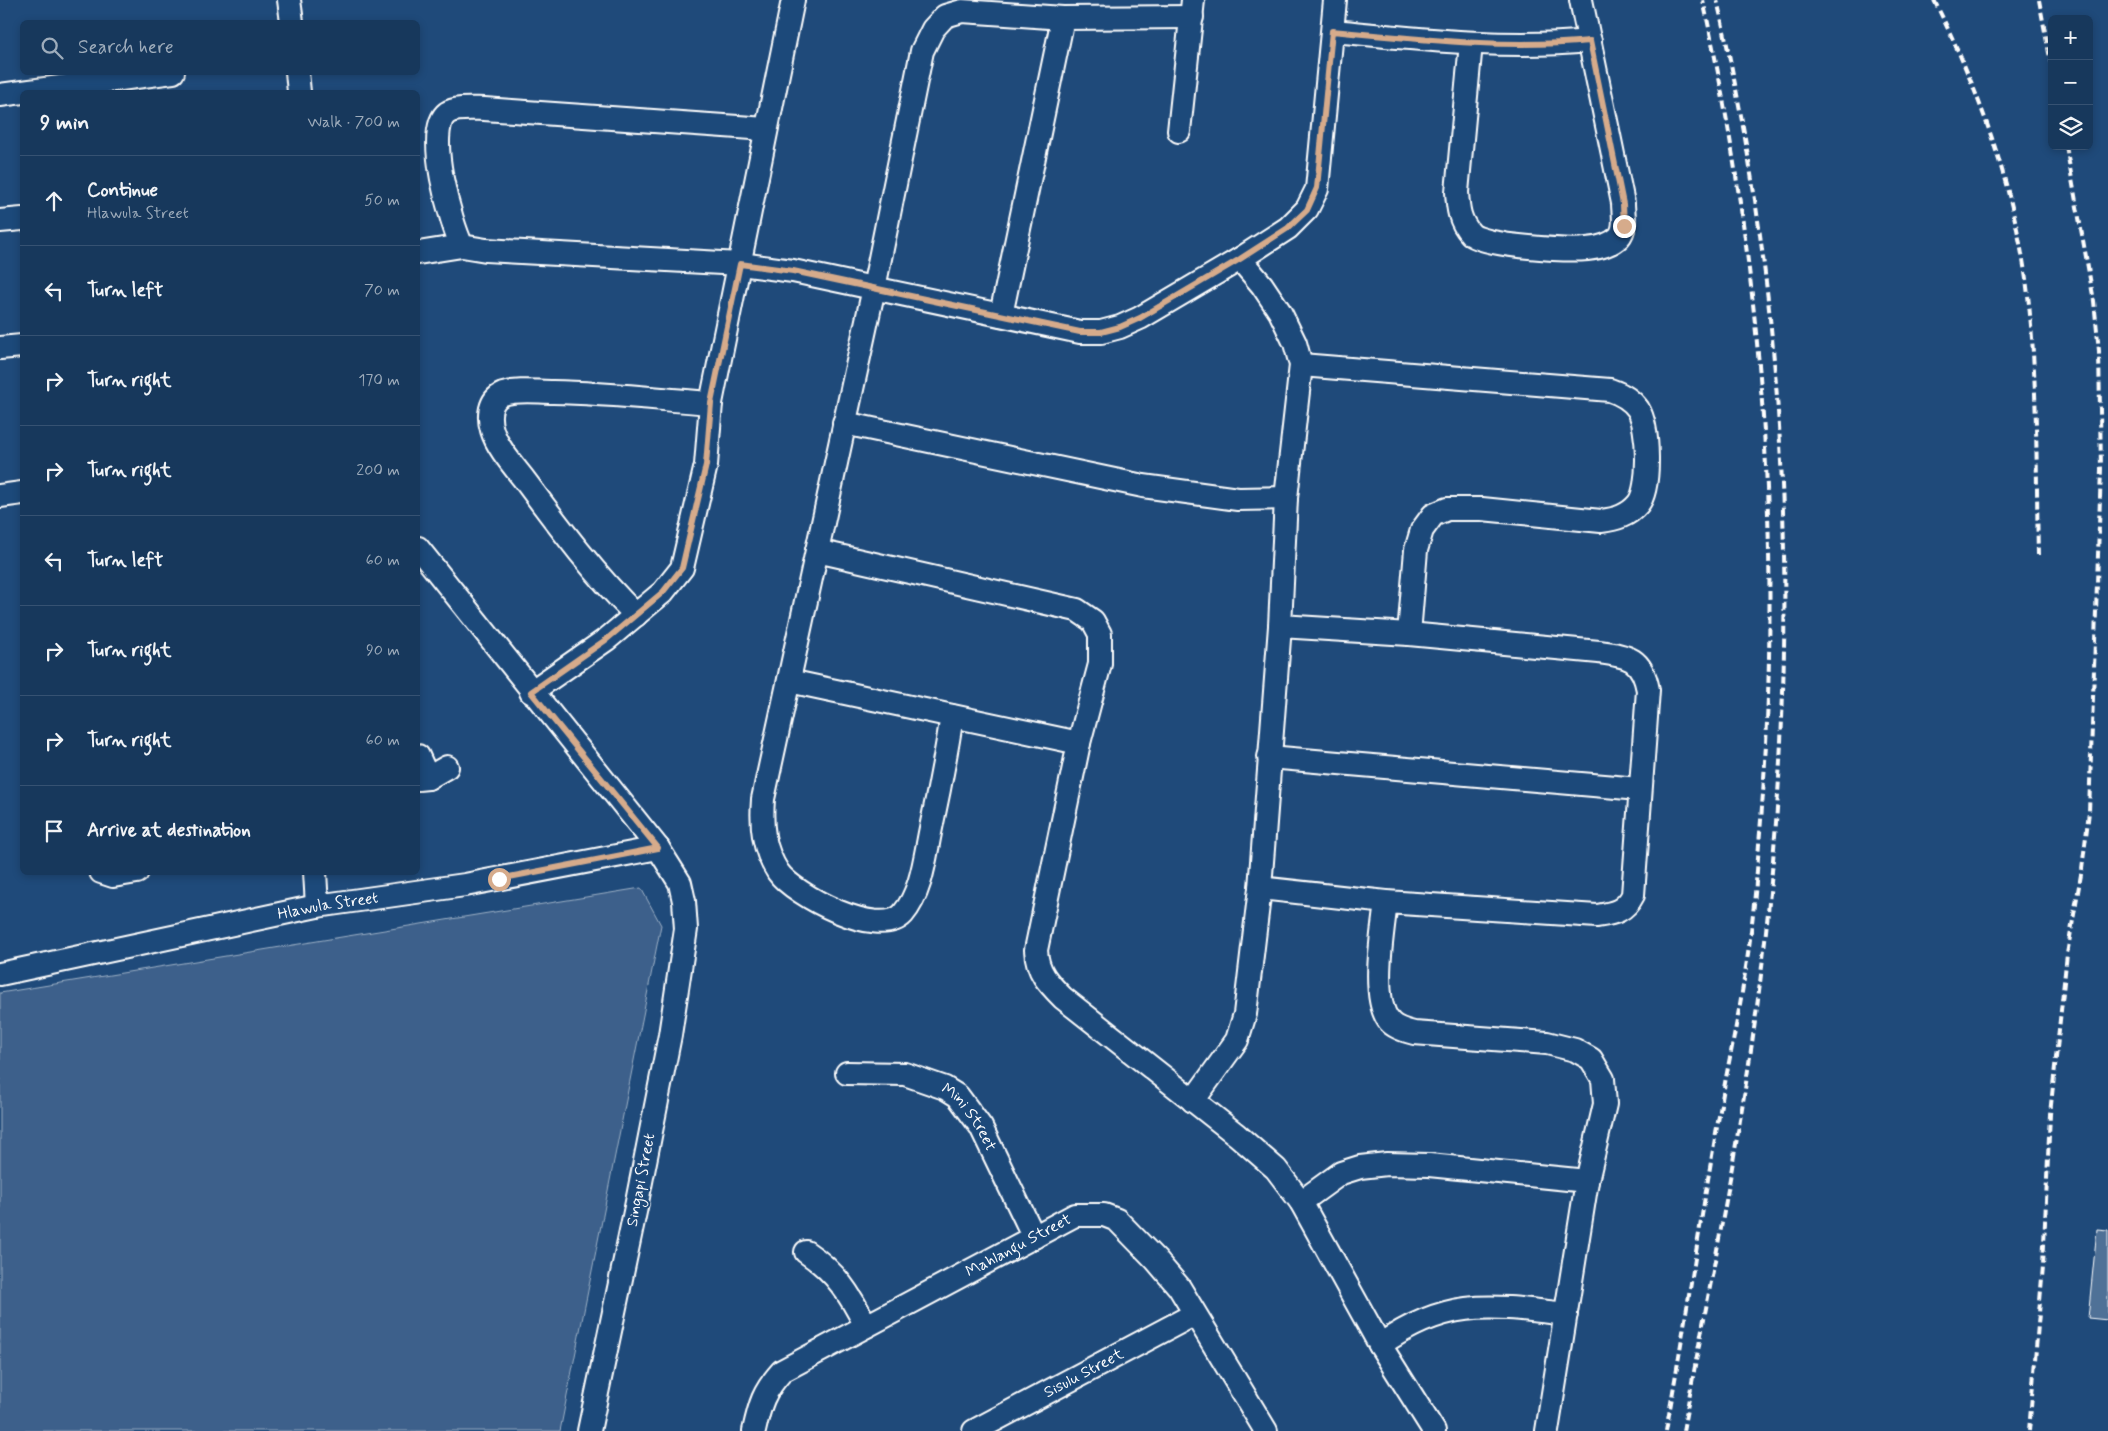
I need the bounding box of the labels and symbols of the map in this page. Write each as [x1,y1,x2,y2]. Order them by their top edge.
route end [1613,215,1636,238]
route start [488,868,511,891]
street label: Hlawula Street [276,887,380,925]
street label: Mini Street [938,1078,1002,1155]
street label: Singapi Street [622,1132,661,1229]
street label: Mahlangu Street [962,1208,1075,1282]
street label: Sisulu Street [1040,1343,1128,1403]

